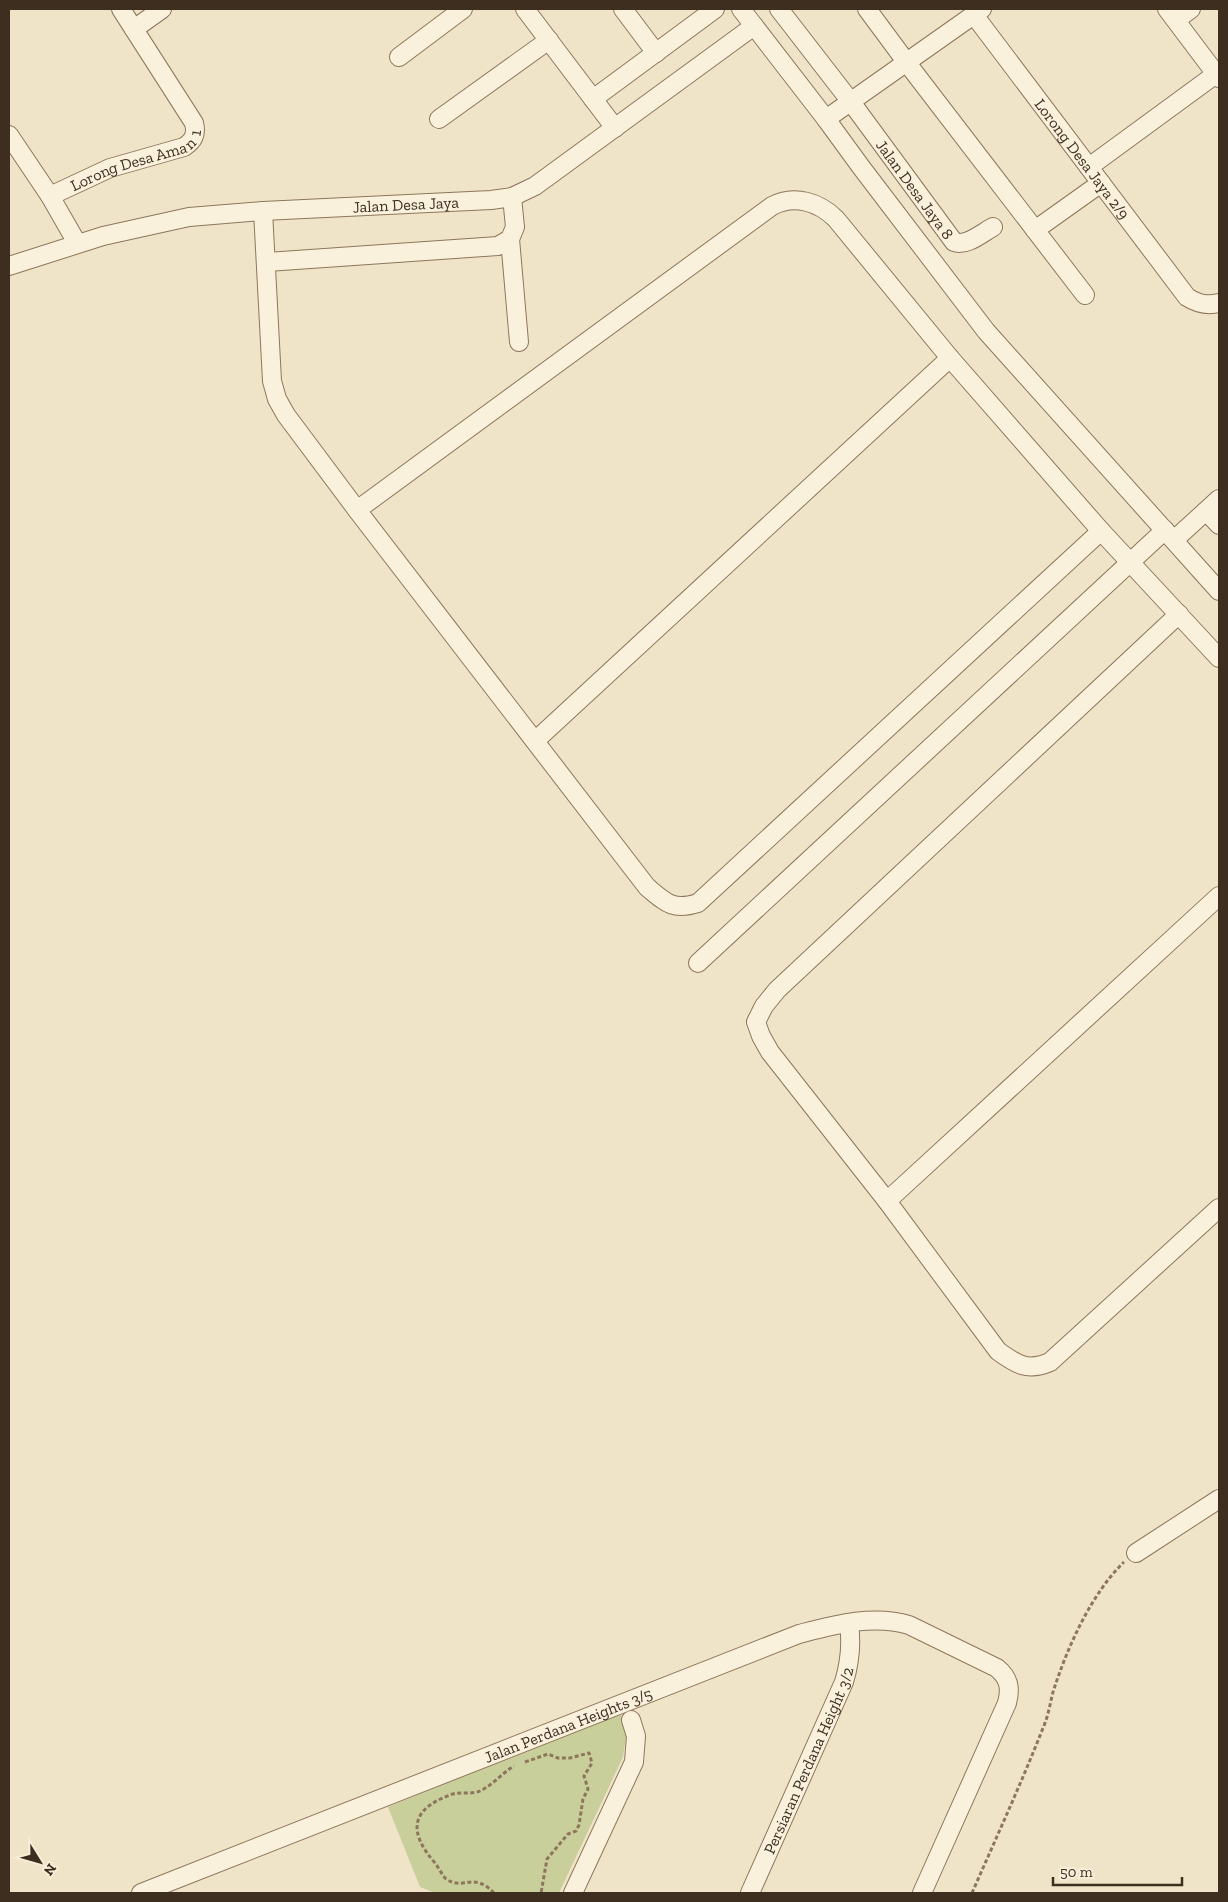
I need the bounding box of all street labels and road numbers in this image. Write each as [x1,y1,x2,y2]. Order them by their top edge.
street label: Lorong Desa Jaya 2/9 [1031,95,1134,223]
street label: Lorong Desa Aman 1 [67,128,205,195]
street label: Jalan Desa Jaya 8 [872,136,958,243]
street label: Jalan Desa Jaya [352,192,460,216]
street label: Persiaran Perdana Height 3/2 [759,1665,857,1857]
street label: Jalan Perdana Heights 3/5 [481,1683,655,1766]

